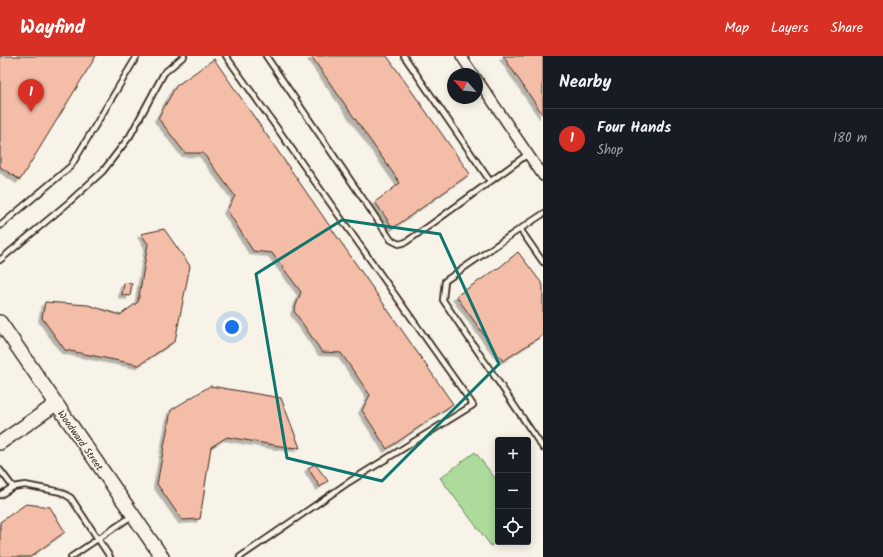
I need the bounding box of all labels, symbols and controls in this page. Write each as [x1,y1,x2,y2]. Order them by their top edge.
text: Wayfind [20,13,85,43]
text: Map [725,17,749,39]
text: Layers [771,17,809,39]
text: Share [831,17,863,39]
north arrow [447,68,483,104]
text: Nearby [559,69,611,96]
pin: 1 [18,79,44,112]
text: Four Hands [597,116,671,140]
text: 1 [570,128,574,149]
text: 180 m [833,128,867,149]
text: Shop [597,140,623,161]
your location [222,317,242,337]
street label: Woodward Street [53,407,107,474]
map controls [495,437,531,545]
button: + [495,437,531,473]
button: − [495,473,531,509]
button: locate [495,509,531,545]

